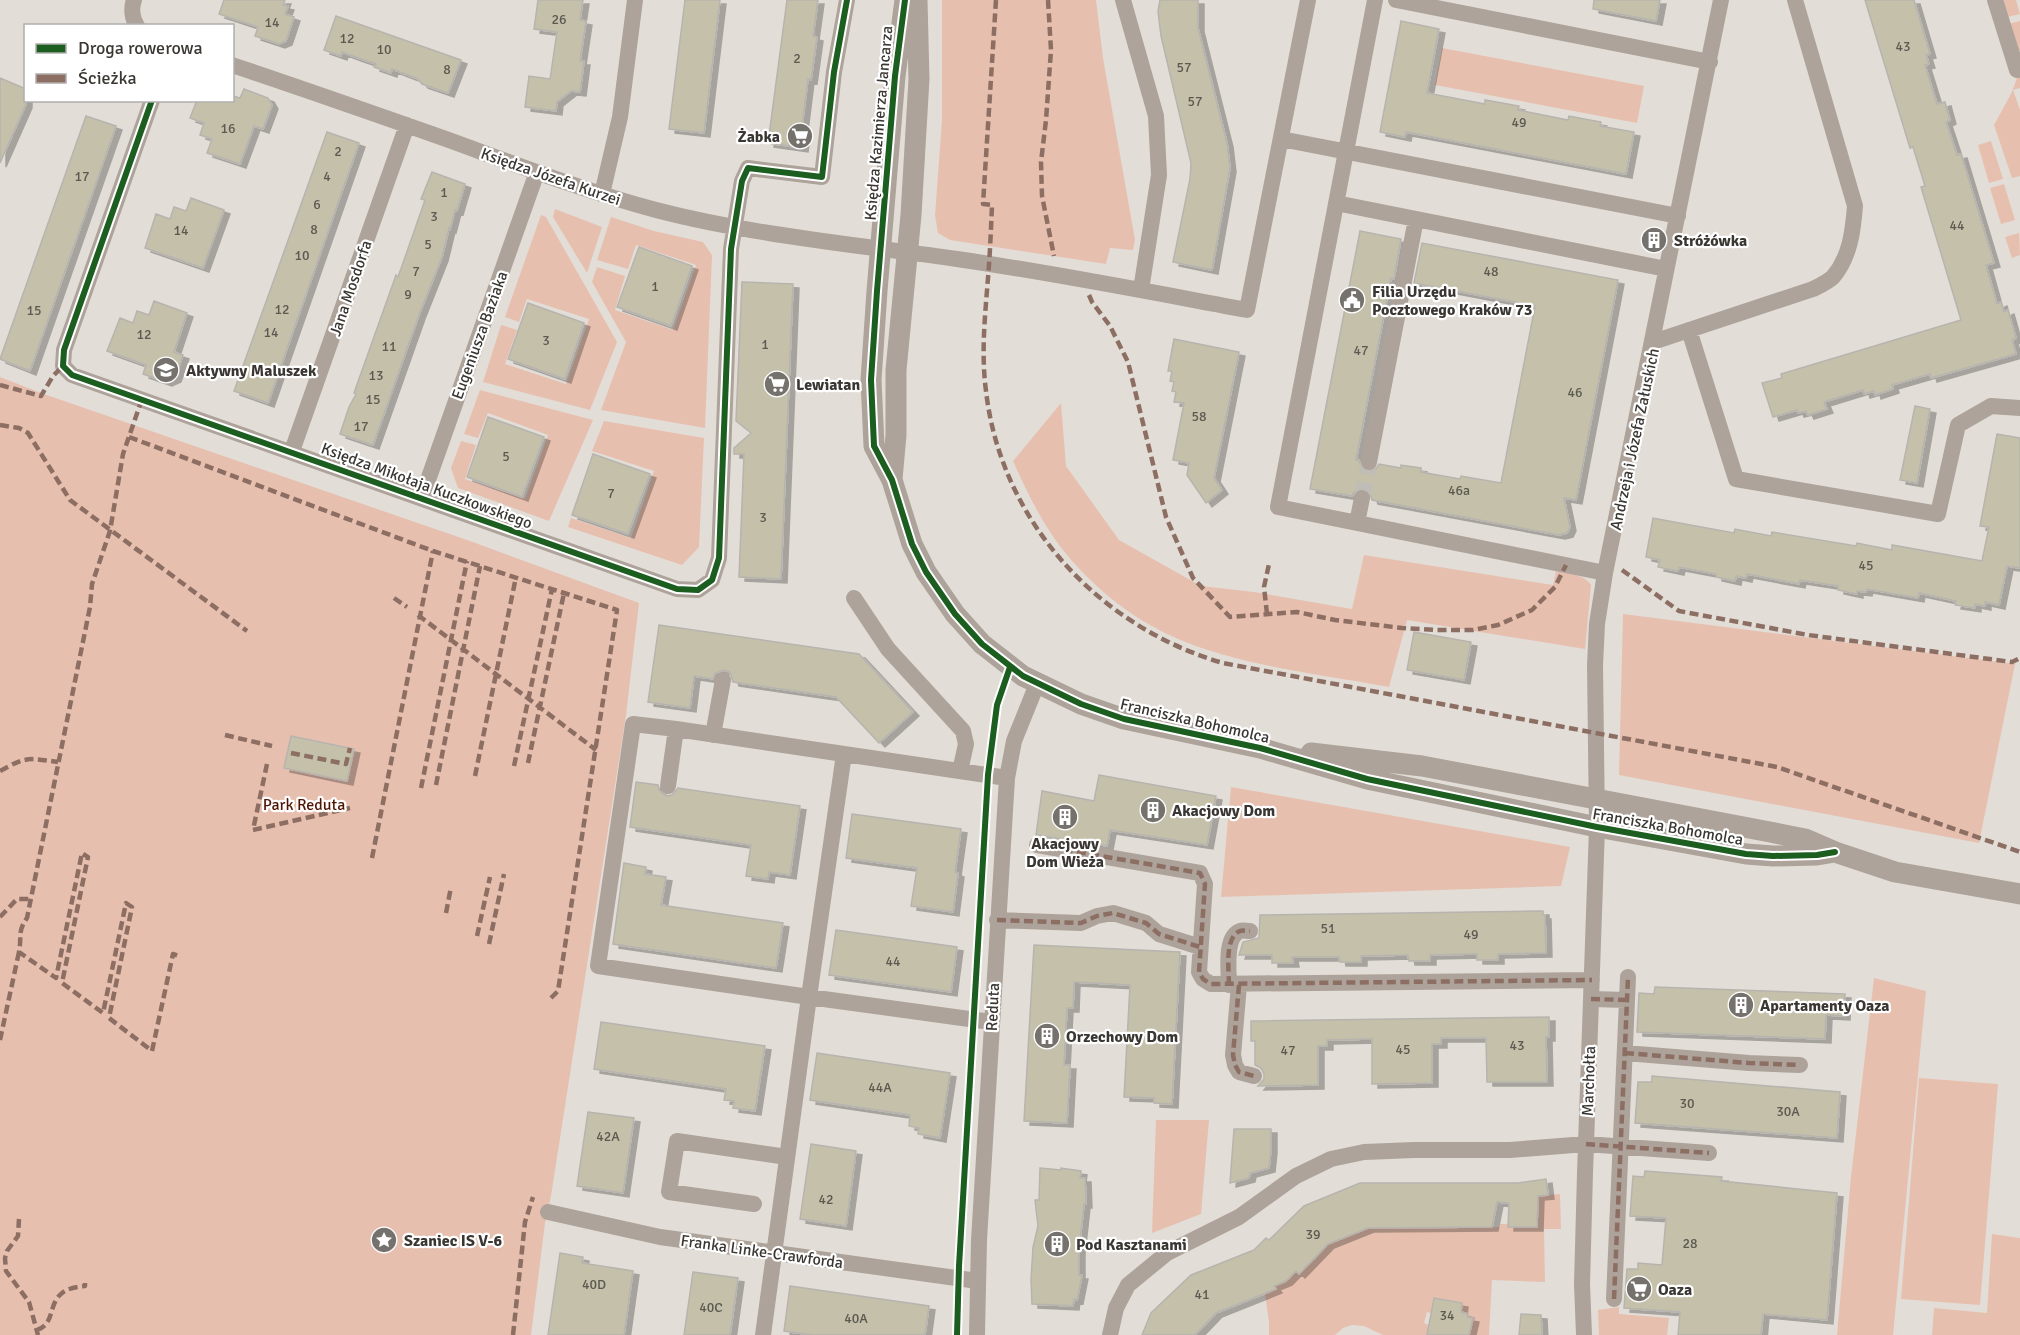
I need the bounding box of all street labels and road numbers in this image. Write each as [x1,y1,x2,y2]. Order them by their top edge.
street label: Księdza Kazimierza Jancarza [861,25,897,221]
street label: Księdza Józefa Kurzei [478,144,623,210]
street label: Jana Mosdorfa [325,238,377,339]
street label: Eugeniusza Baziaka [447,268,512,402]
street label: Andrzeja i Józefa Załuskich [1606,346,1664,532]
street label: Księdza Mikołaja Kuczkowskiego [318,438,535,533]
street label: Franciszka Bohomolca [1118,694,1271,748]
street label: Franciszka Bohomolca [1591,804,1745,850]
street label: Reduta [982,982,1004,1032]
street label: Marchołta [1578,1046,1600,1117]
street label: Franka Linke-Crawforda [679,1231,844,1273]

